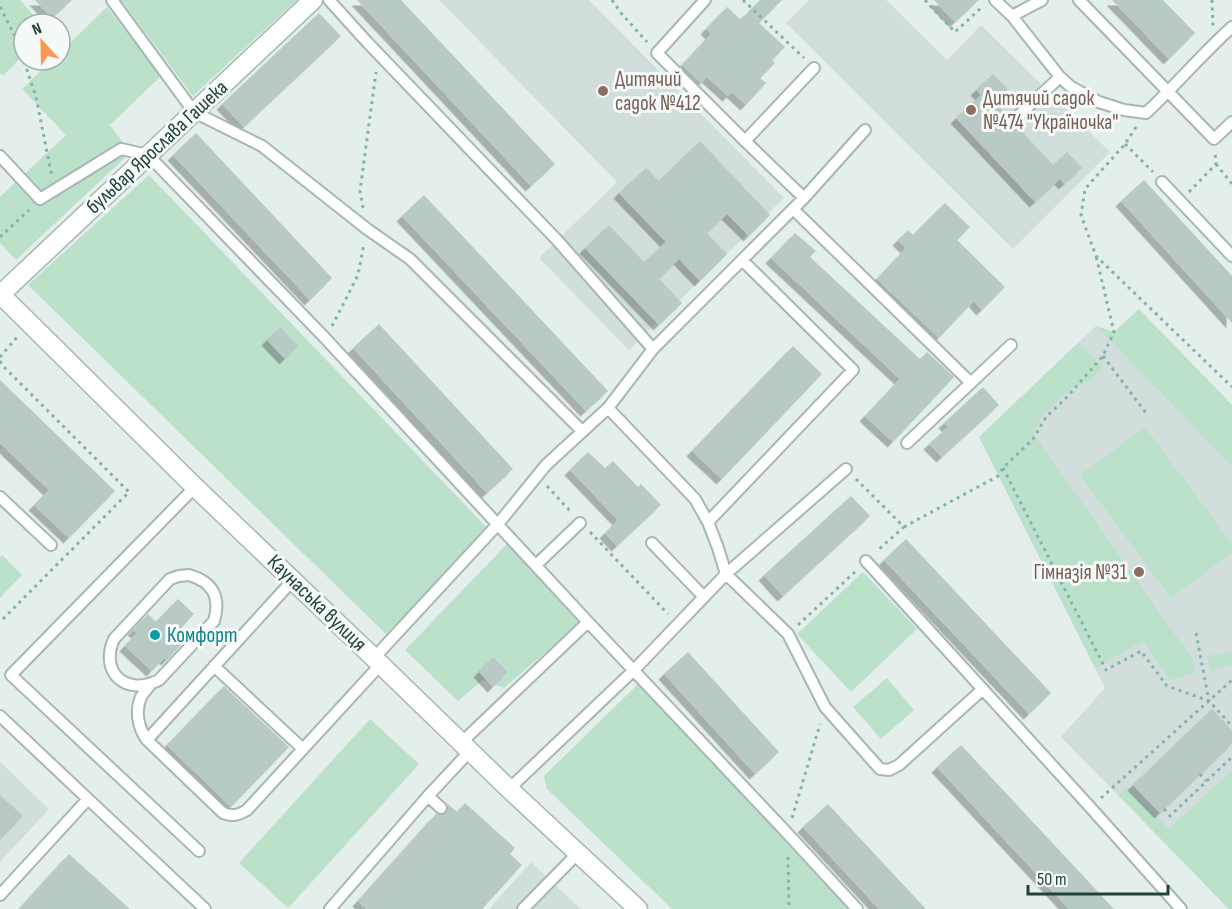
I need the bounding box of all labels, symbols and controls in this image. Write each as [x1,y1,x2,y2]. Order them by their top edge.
north arrow [12,12,72,72]
text: N [29,19,44,40]
place label: Дитячий садок №412 [615,67,701,116]
street label: бульвар Ярослава Гашека [81,75,233,219]
marker: Дитячий садок №412 [596,84,610,98]
place label: Дитячий садок №474 "Україночка" [983,86,1118,135]
marker: Дитячий садок №474 "Україночка" [964,103,978,117]
street label: Каунаська вулиця [262,549,372,657]
place label: Гімназія №31 [1033,560,1128,585]
marker: Гімназія №31 [1132,565,1146,579]
place label: Комфорт [167,623,237,648]
marker: Комфорт [148,628,162,642]
scale bar [1028,858,1168,896]
text: 50 m [1037,869,1067,890]

